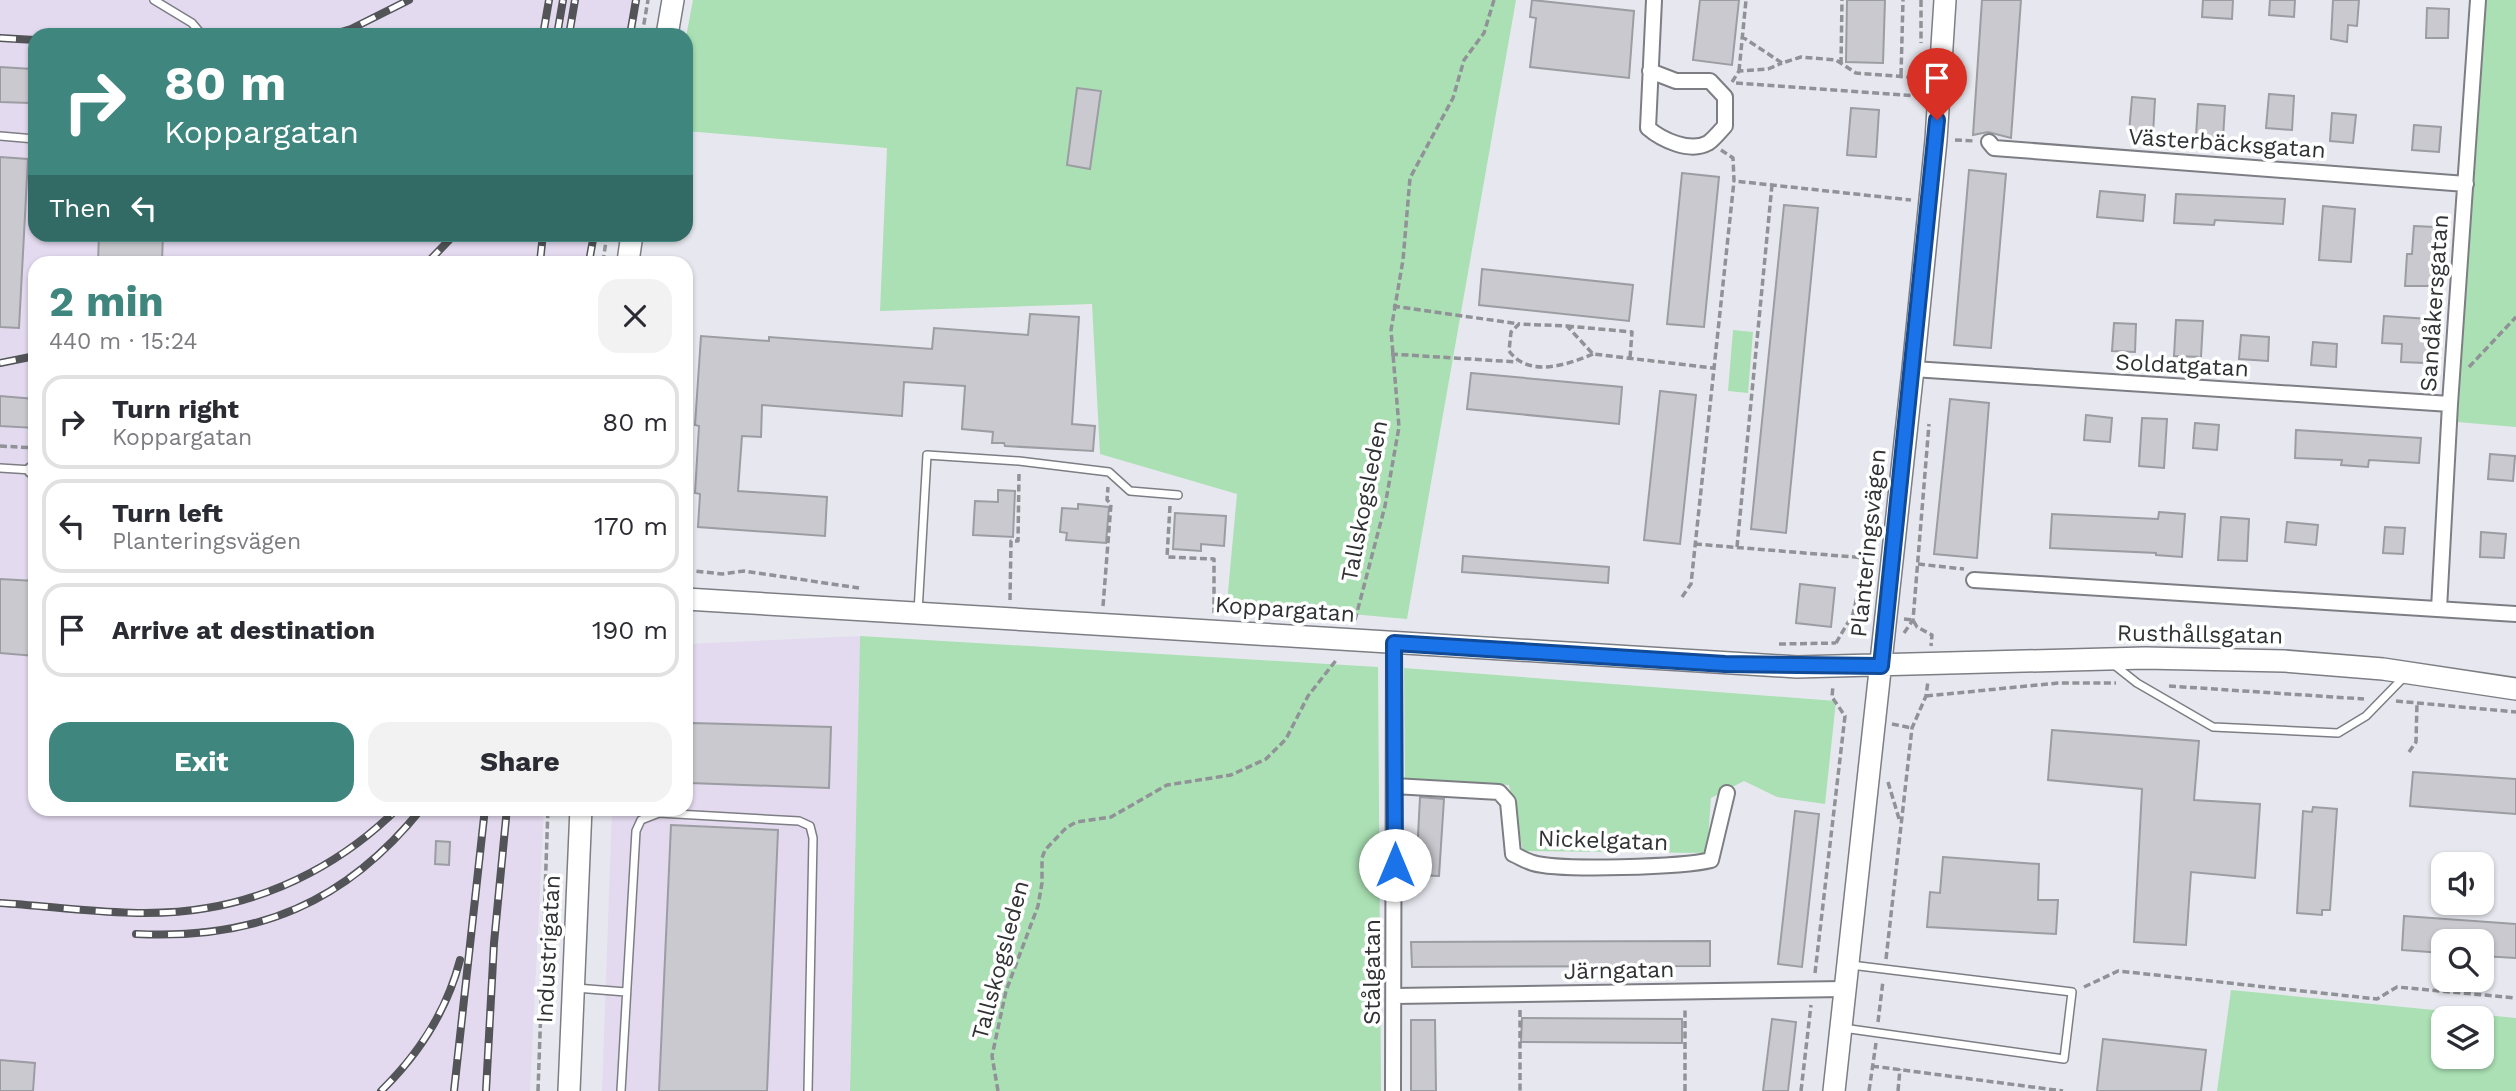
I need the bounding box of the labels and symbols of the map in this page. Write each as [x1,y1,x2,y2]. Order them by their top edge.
pin [1907,48,1967,120]
street label: Västerbäcksgatan [2127,123,2327,164]
street label: Sandåkersgatan [2415,213,2454,393]
street label: Soldatgatan [2114,349,2250,382]
street label: Tallskogsleden [1336,418,1393,584]
street label: Planteringsvägen [1845,448,1892,639]
street label: Koppargatan [1214,591,1356,628]
street label: Rusthållsgatan [2117,620,2283,649]
street label: Nickelgatan [1537,825,1669,856]
position arrow [1358,828,1432,902]
street label: Industrigatan [531,874,566,1024]
street label: Tallskogsleden [966,878,1035,1043]
street label: Stålgatan [1359,919,1386,1025]
street label: Järngatan [1563,956,1675,985]

